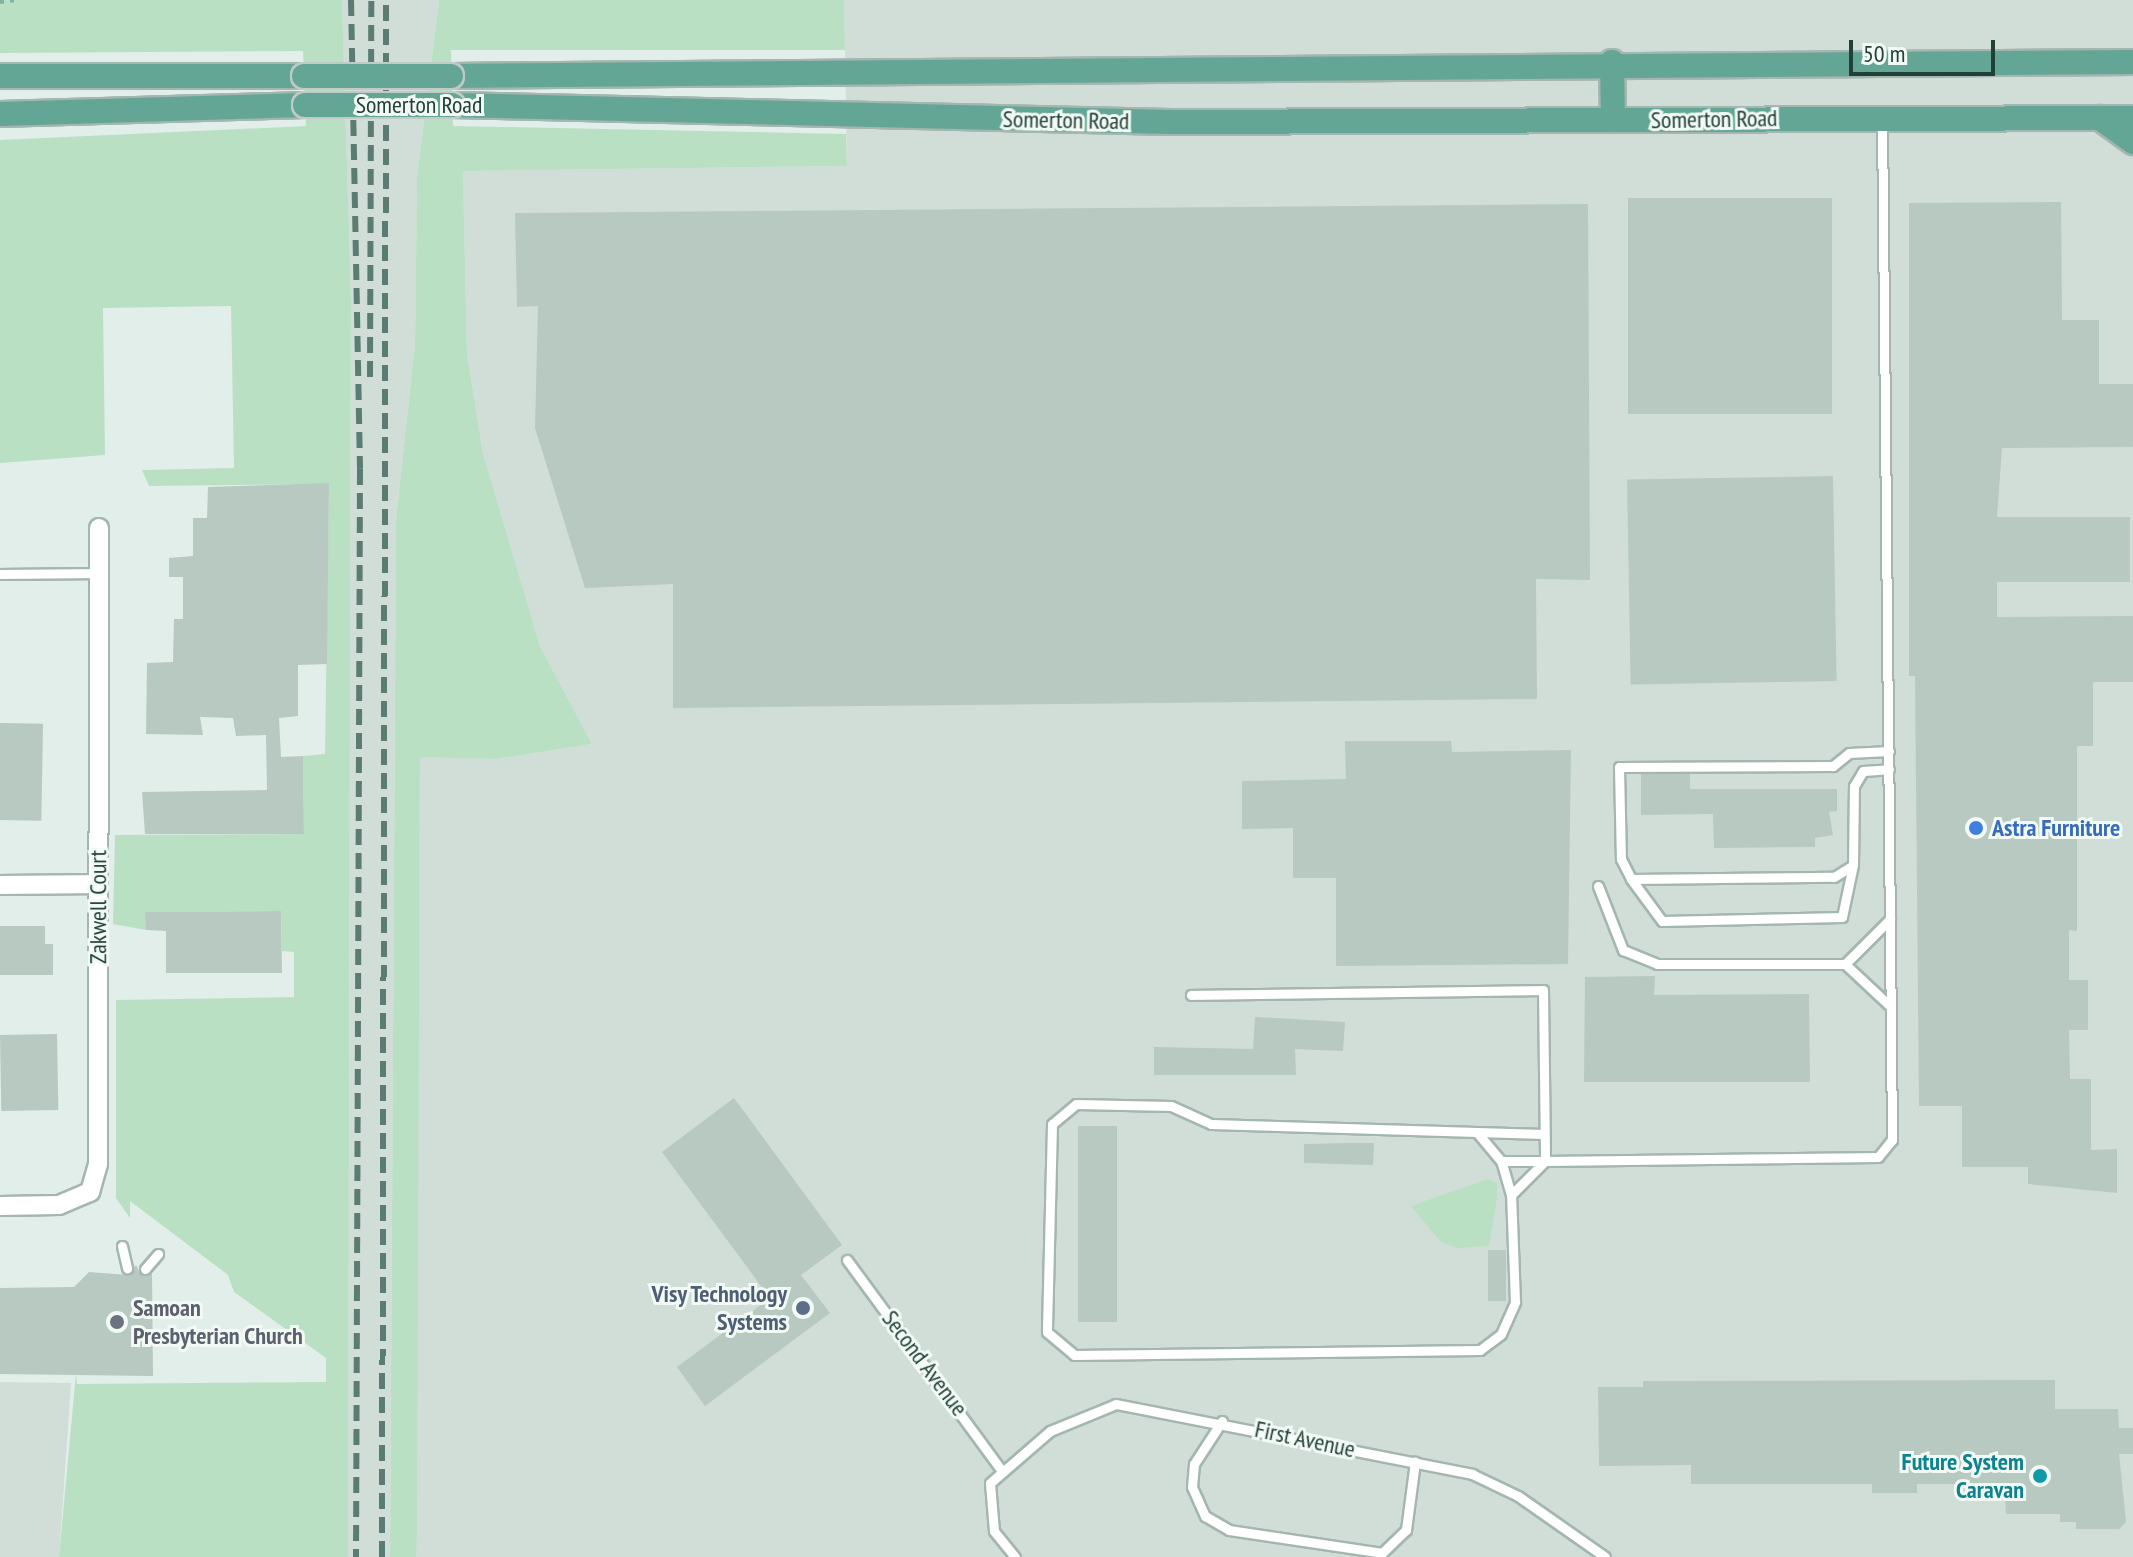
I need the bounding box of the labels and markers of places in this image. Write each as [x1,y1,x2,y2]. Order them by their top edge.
place label: Astra Furniture [1992,814,2120,842]
marker: Astra Furniture [1967,819,1985,837]
place label: Visy Technology Systems [650,1280,787,1336]
place label: Samoan Presbyterian Church [133,1294,303,1350]
marker: Visy Technology Systems [794,1299,812,1317]
marker: Samoan Presbyterian Church [108,1313,126,1331]
place label: Future System Caravan [1902,1448,2024,1504]
marker: Future System Caravan [2031,1467,2049,1485]

